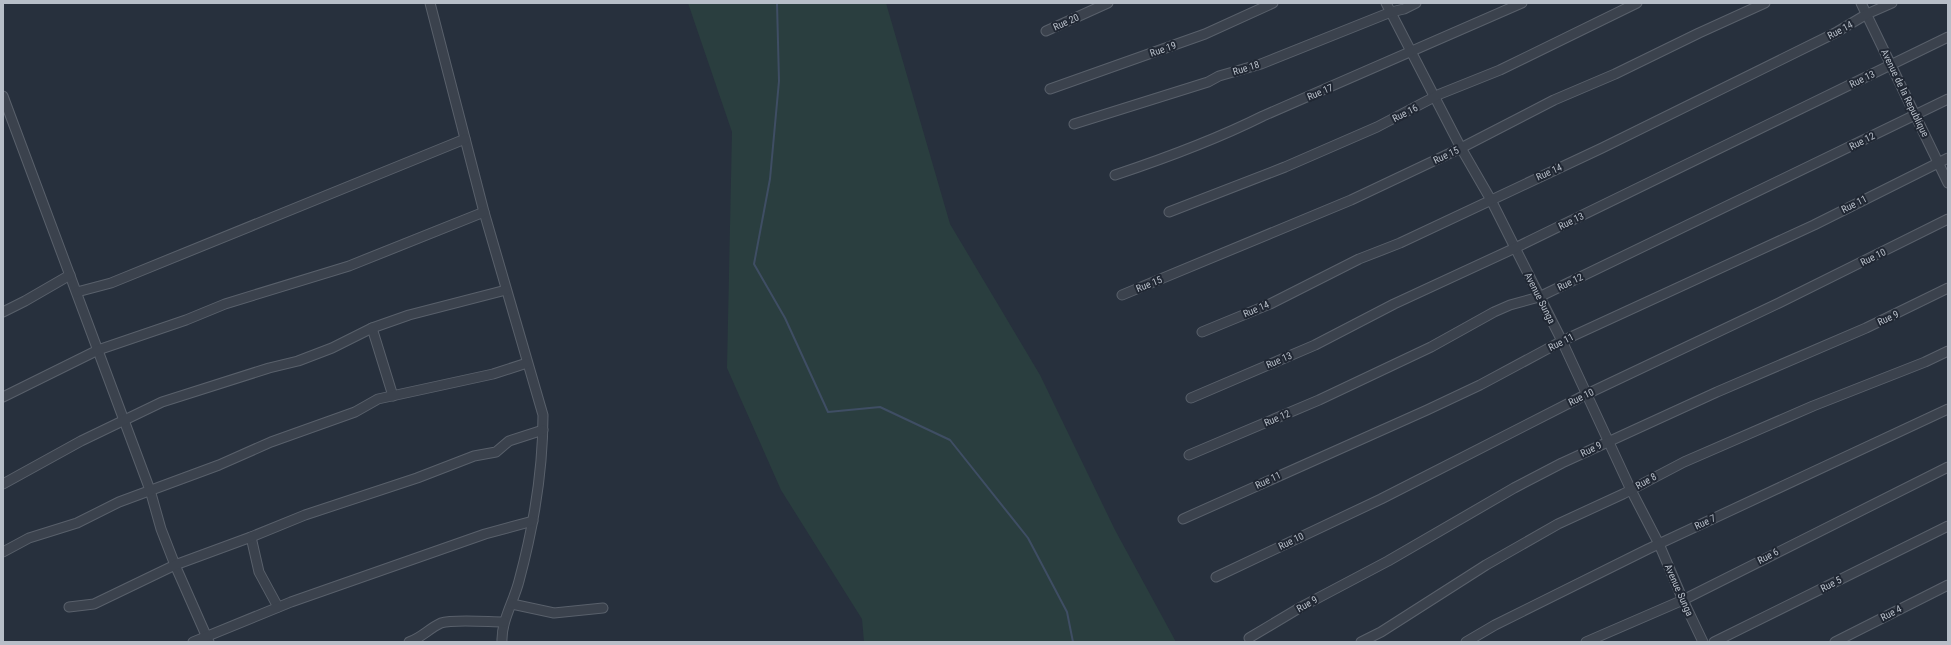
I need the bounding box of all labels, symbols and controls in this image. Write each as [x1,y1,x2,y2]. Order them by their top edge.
street label: Rue 20 [1051,11,1081,33]
street label: Rue 14 [1825,19,1855,41]
street label: Rue 19 [1148,39,1178,59]
street label: Avenue de la Republique [1879,47,1931,139]
street label: Rue 18 [1231,59,1261,77]
street label: Rue 13 [1847,68,1877,90]
street label: Rue 17 [1305,82,1335,102]
street label: Rue 16 [1390,102,1420,124]
street label: Rue 12 [1847,130,1877,152]
street label: Rue 15 [1431,144,1461,166]
street label: Rue 14 [1534,161,1564,183]
street label: Rue 11 [1839,193,1869,215]
street label: Rue 13 [1556,210,1586,232]
street label: Rue 10 [1858,246,1888,268]
street label: Avenue Sunga [1522,271,1558,325]
street label: Rue 12 [1555,271,1585,293]
street label: Rue 15 [1134,274,1164,294]
street label: Rue 14 [1241,299,1271,319]
street label: Rue 9 [1876,308,1900,328]
street label: Rue 11 [1546,331,1576,353]
street label: Rue 13 [1264,350,1294,370]
street label: Rue 10 [1566,386,1596,408]
street label: Rue 12 [1262,408,1292,428]
street label: Rue 9 [1579,439,1603,459]
street label: Rue 11 [1253,469,1283,491]
street label: Rue 8 [1634,471,1658,491]
street label: Rue 7 [1693,512,1717,532]
street label: Rue 10 [1276,530,1306,552]
street label: Rue 6 [1756,546,1780,566]
street label: Avenue Sunga [1663,562,1695,618]
street label: Rue 5 [1819,574,1843,594]
street label: Rue 9 [1295,594,1319,614]
street label: Rue 4 [1879,603,1903,623]

